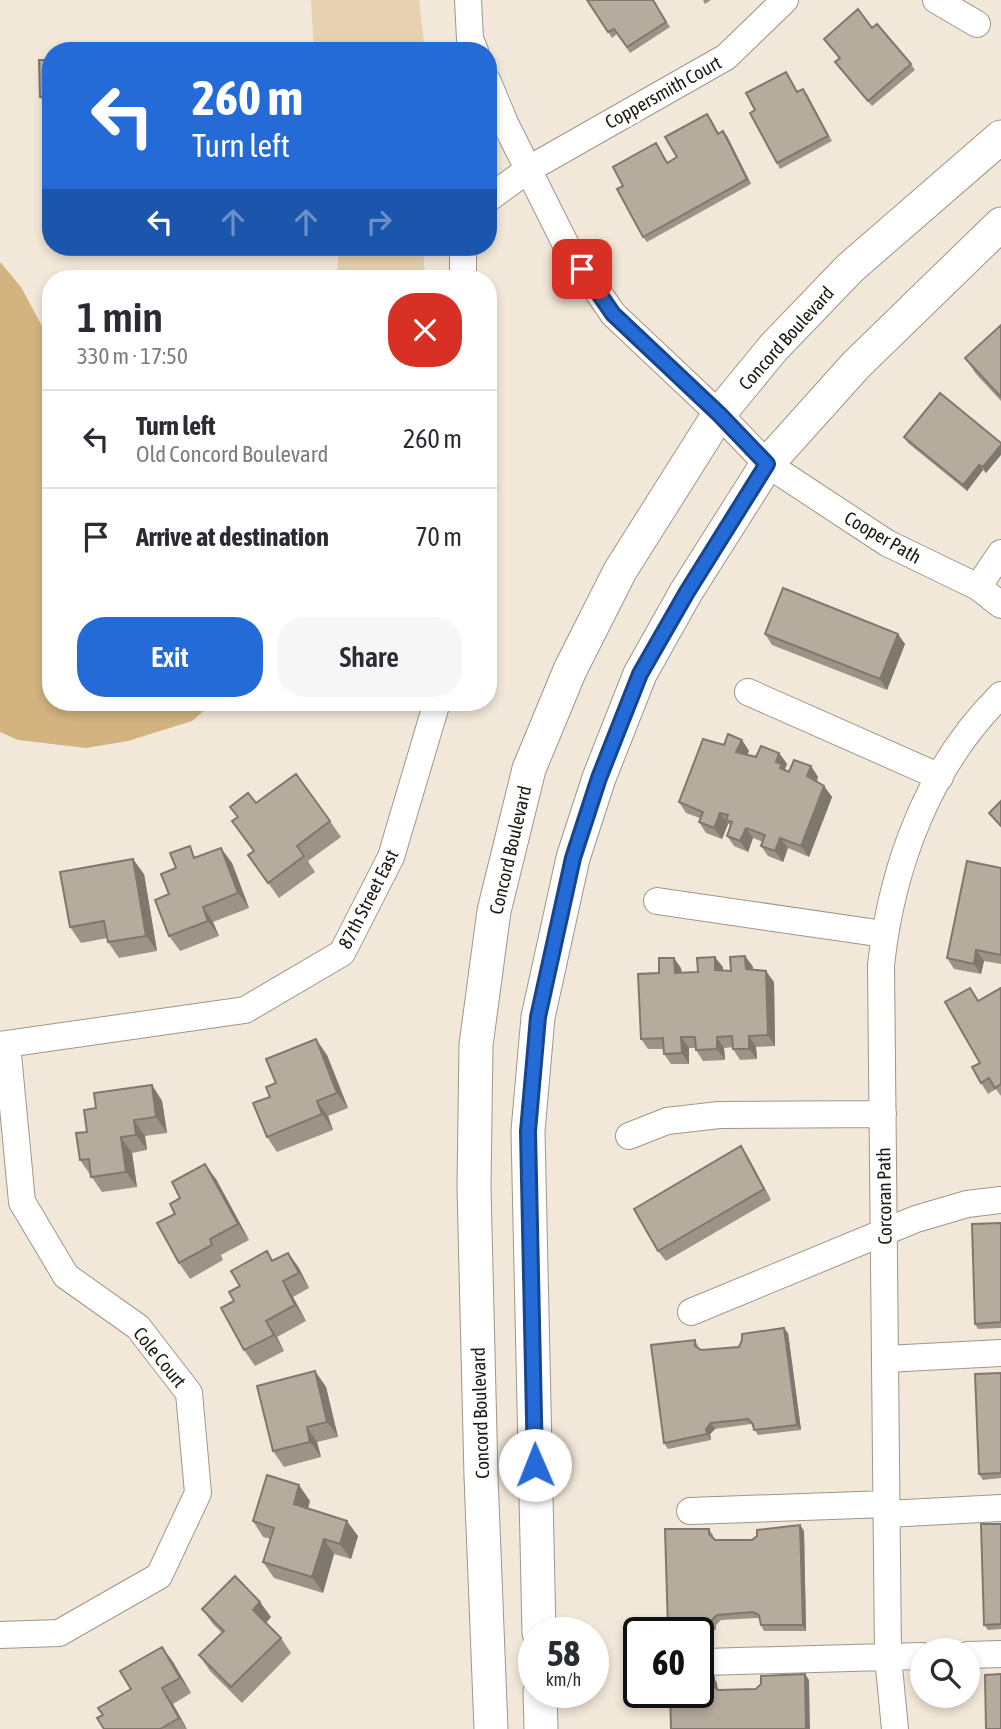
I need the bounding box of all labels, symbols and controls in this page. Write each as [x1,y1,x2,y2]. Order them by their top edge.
street label: Coppersmith Court [601,51,725,133]
text: 260 m [192,69,303,125]
icon: left [77,70,168,161]
text: Turn left [192,127,290,164]
icon: left [141,203,179,241]
icon: ahead [214,203,252,241]
icon: ahead [287,203,325,241]
icon: right [360,203,398,241]
pin [552,239,612,299]
icon: arrive [563,250,601,288]
street label: Concord Boulevard [734,282,838,394]
text: 1 min [77,293,163,341]
button: close [388,293,462,367]
text: 330 m · 17:50 [77,343,188,369]
text: Turn left [136,411,216,441]
icon: left [77,420,115,458]
text: 260 m [403,424,462,454]
text: Old Concord Boulevard [136,441,328,467]
street label: Cooper Path [841,506,925,568]
icon: arrive [77,518,115,556]
text: Arrive at destination [136,522,329,552]
text: 70 m [415,522,462,552]
button: Exit [77,617,263,697]
button: Share [277,617,462,697]
street label: Concord Boulevard [485,784,535,916]
street label: 87th Street East [334,846,402,952]
street label: Corcoran Path [872,1147,896,1245]
street label: Cole Court [129,1322,191,1392]
street label: Concord Boulevard [467,1347,493,1479]
position arrow [498,1428,572,1502]
speed limit sign: 60 [623,1617,714,1708]
text: 58 [547,1633,580,1673]
map controls [910,1638,980,1708]
button: search [910,1638,980,1708]
text: km/h [546,1669,581,1690]

